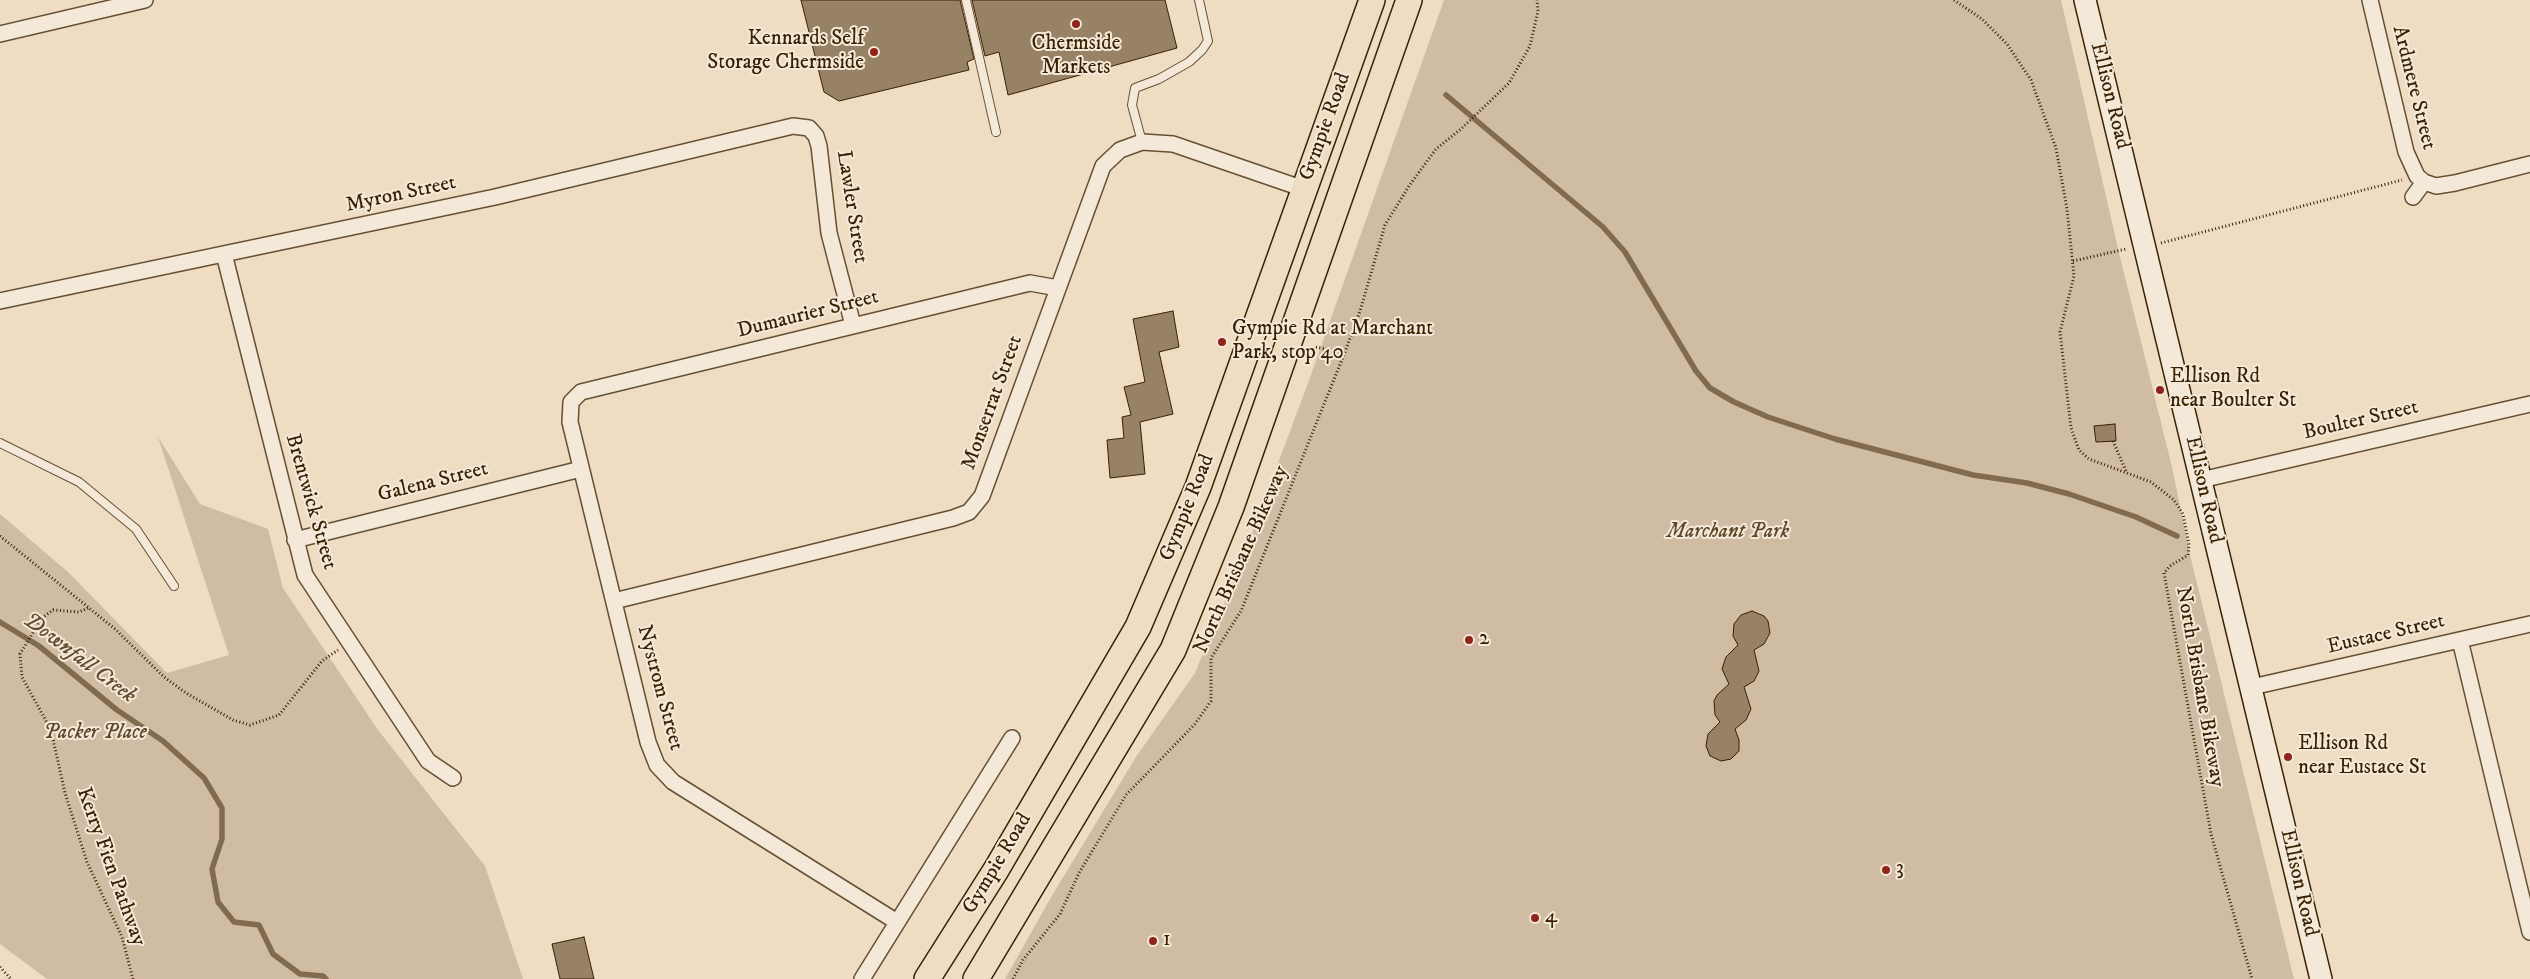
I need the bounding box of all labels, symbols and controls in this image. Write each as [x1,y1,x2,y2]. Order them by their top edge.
marker: Chermside Markets [1070,18,1082,30]
street label: Ardmere Street [2385,23,2441,153]
place label: Kennards Self Storage Chermside [707,27,864,77]
place label: Chermside Markets [1032,32,1120,82]
street label: Ellison Road [2084,40,2134,152]
marker: Kennards Self Storage Chermside [868,46,880,58]
street label: Gympie Road [1295,70,1357,184]
street label: Lawler Street [830,149,872,265]
street label: Myron Street [344,171,458,219]
street label: Dumaurier Street [735,285,881,345]
place label: Gympie Rd at Marchant Park, stop 40 [1232,317,1433,367]
street label: Monserrat Street [957,332,1029,474]
marker: Gympie Rd at Marchant Park, stop 40 [1216,336,1228,348]
place label: Ellison Rd near Boulter St [2170,365,2296,415]
marker: Ellison Rd near Boulter St [2154,384,2166,396]
street label: Boulter Street [2301,396,2421,446]
street label: Brentwick Street [279,431,341,573]
street label: Ellison Road [2178,434,2228,546]
street label: Gympie Road [1155,451,1221,565]
street label: Galena Street [375,457,491,509]
street label: North Brisbane Bikeway [1189,462,1295,658]
park label: Marchant Park [1667,520,1789,546]
street label: North Brisbane Bikeway [2169,585,2229,789]
water label: Downfall Creek [17,608,141,710]
street label: Eustace Street [2325,609,2447,661]
street label: Nystrom Street [630,623,688,753]
place label: 2 [1479,627,1489,653]
marker: 2 [1463,634,1475,646]
park label: Packer Place [43,721,147,747]
place label: Ellison Rd near Eustace St [2298,732,2426,782]
marker: Ellison Rd near Eustace St [2282,751,2294,763]
street label: Kerry Fien Pathway [70,784,150,950]
street label: Gympie Road [958,809,1038,919]
street label: Ellison Road [2273,827,2323,939]
place label: 3 [1896,857,1904,883]
marker: 3 [1880,864,1892,876]
place label: 4 [1545,905,1557,931]
marker: 4 [1529,912,1541,924]
place label: 1 [1163,928,1171,954]
marker: 1 [1147,935,1159,947]

